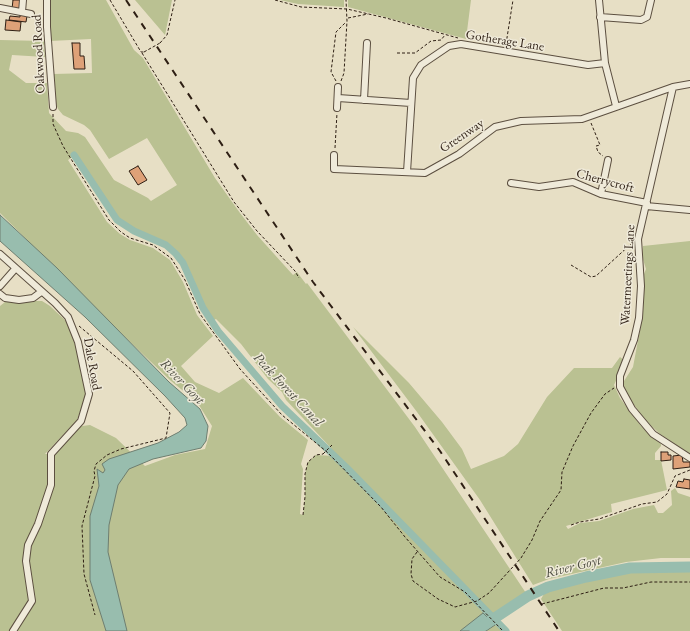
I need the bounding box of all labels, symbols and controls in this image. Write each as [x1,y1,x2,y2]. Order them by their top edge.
street label: Oakwood Road [29,14,49,94]
street label: Gotherage Lane [465,27,545,55]
street label: Greenway [437,116,487,156]
street label: Cherrycroft [574,166,636,196]
street label: Watermeetings Lane [618,224,638,326]
street label: Dale Road [80,337,104,391]
water label: Peak Forest Canal [249,349,327,431]
water label: River Goyt [156,356,208,408]
water label: River Goyt [543,552,603,582]

